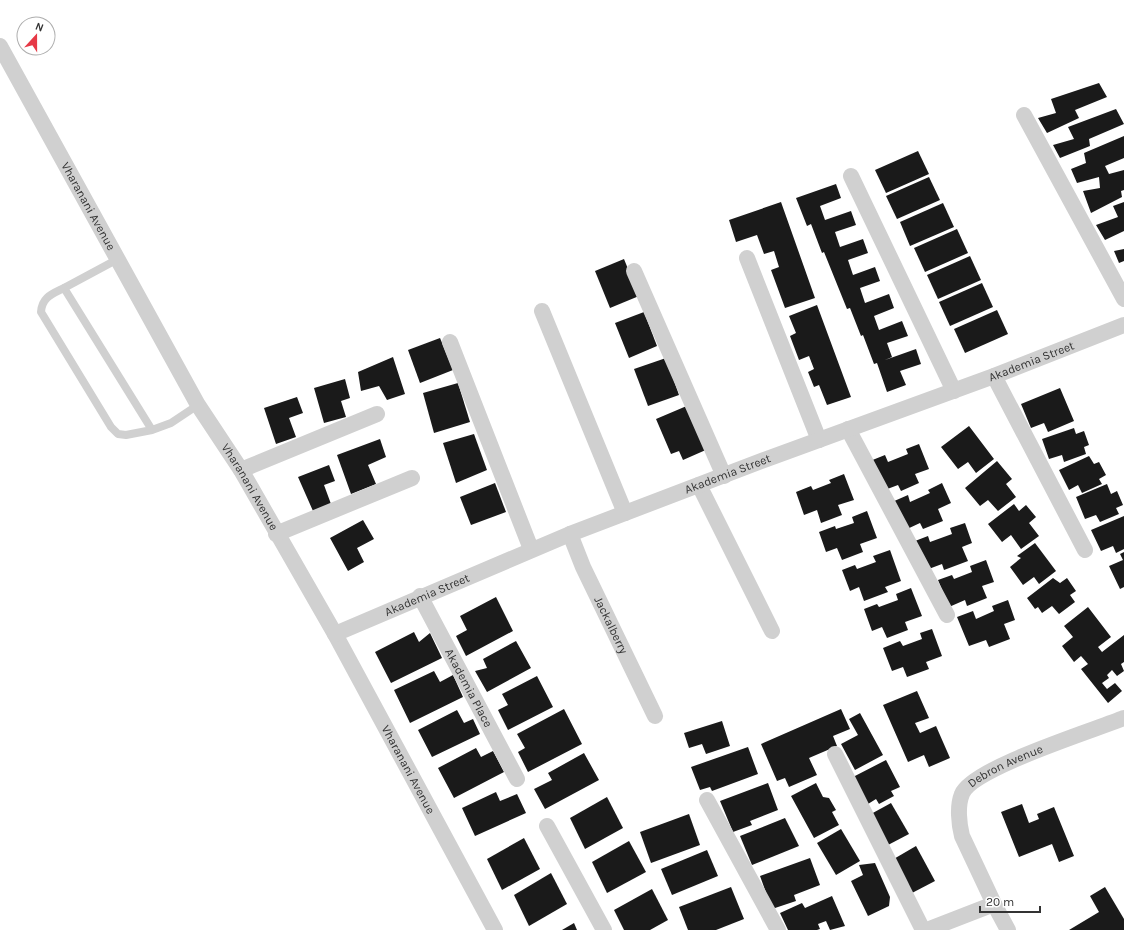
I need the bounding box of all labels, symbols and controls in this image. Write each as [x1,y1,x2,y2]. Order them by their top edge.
north arrow [16,16,56,56]
text: N [33,20,45,35]
street label: Vharanani Avenue [58,160,118,253]
street label: Akademia Street [987,338,1077,384]
street label: Vharanani Avenue [218,441,281,533]
street label: Akademia Street [683,451,773,497]
street label: Akademia Street [382,570,472,619]
street label: Jackalberry [591,594,631,656]
street label: Akademia Place [442,646,495,730]
street label: Vharanani Avenue [379,723,438,816]
street label: Debron Avenue [965,742,1045,790]
scale bar [980,888,1040,914]
text: 20 m [986,895,1014,909]

